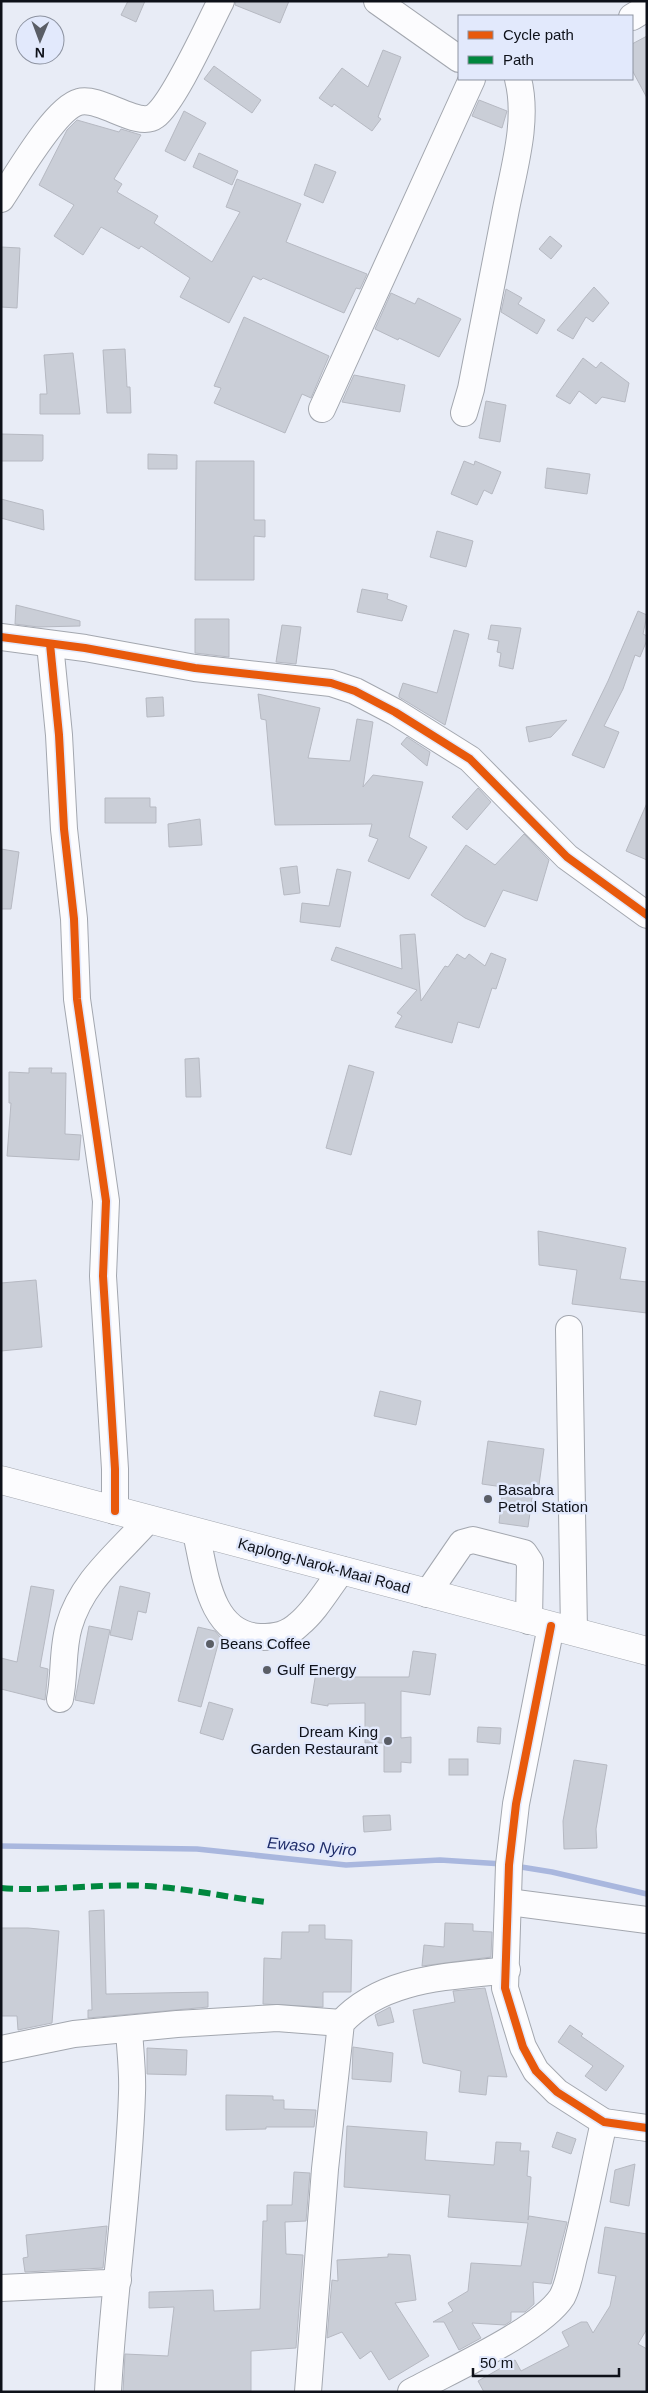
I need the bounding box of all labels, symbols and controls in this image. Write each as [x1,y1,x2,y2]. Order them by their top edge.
north arrow [15,15,65,65]
legend [458,15,633,80]
text: Cycle path [503,26,574,43]
text: N [35,45,45,61]
text: Path [503,51,534,68]
place label: Basabra Petrol Station [498,1481,588,1515]
marker: Basabra Petrol Station [482,1493,494,1505]
street label: Kaplong-Narok-Maai Road [236,1534,412,1597]
place label: Beans Coffee [220,1635,311,1652]
marker: Beans Coffee [204,1638,216,1650]
place label: Gulf Energy [277,1661,357,1678]
marker: Gulf Energy [261,1664,273,1676]
place label: Dream King Garden Restaurant [250,1723,379,1757]
marker: Dream King Garden Restaurant [382,1735,394,1747]
water label: Ewaso Nyiro [266,1834,358,1859]
scale bar [473,2346,619,2378]
text: 50 m [480,2354,513,2371]

